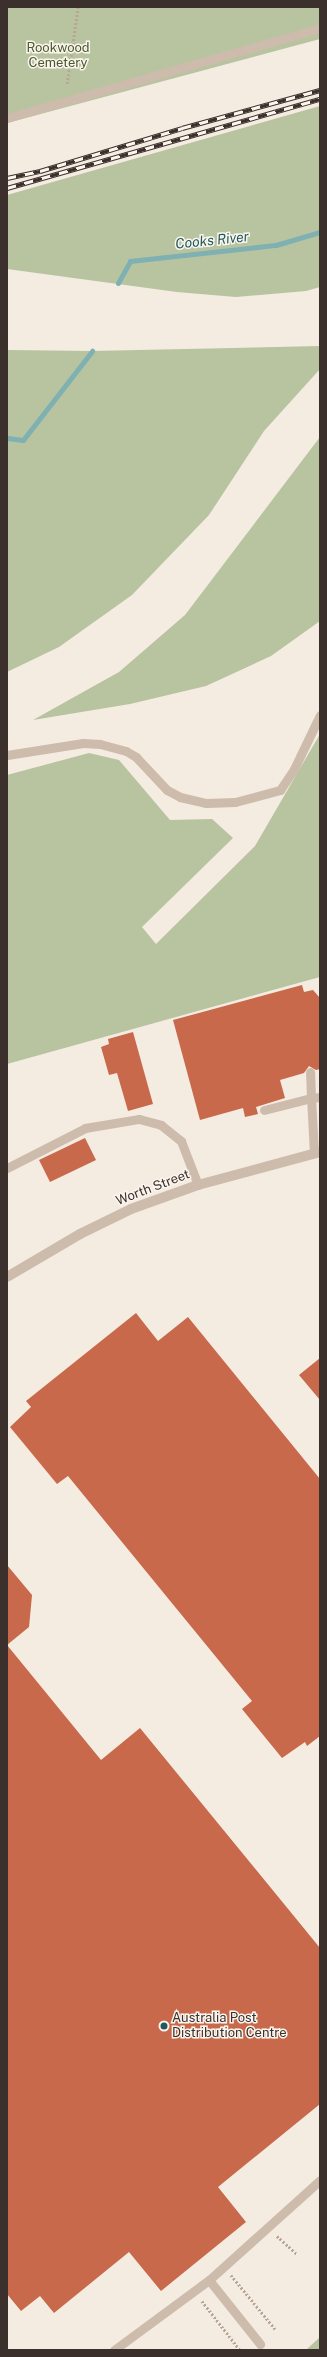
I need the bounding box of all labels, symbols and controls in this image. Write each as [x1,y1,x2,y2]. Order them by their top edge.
park label: Rookwood Cemetery [26,41,90,72]
water label: Cooks River [174,228,250,252]
street label: Worth Street [114,1167,192,1209]
place label: Australia Post Distribution Centre [172,2011,287,2042]
marker: Australia Post Distribution Centre [159,2021,169,2031]

